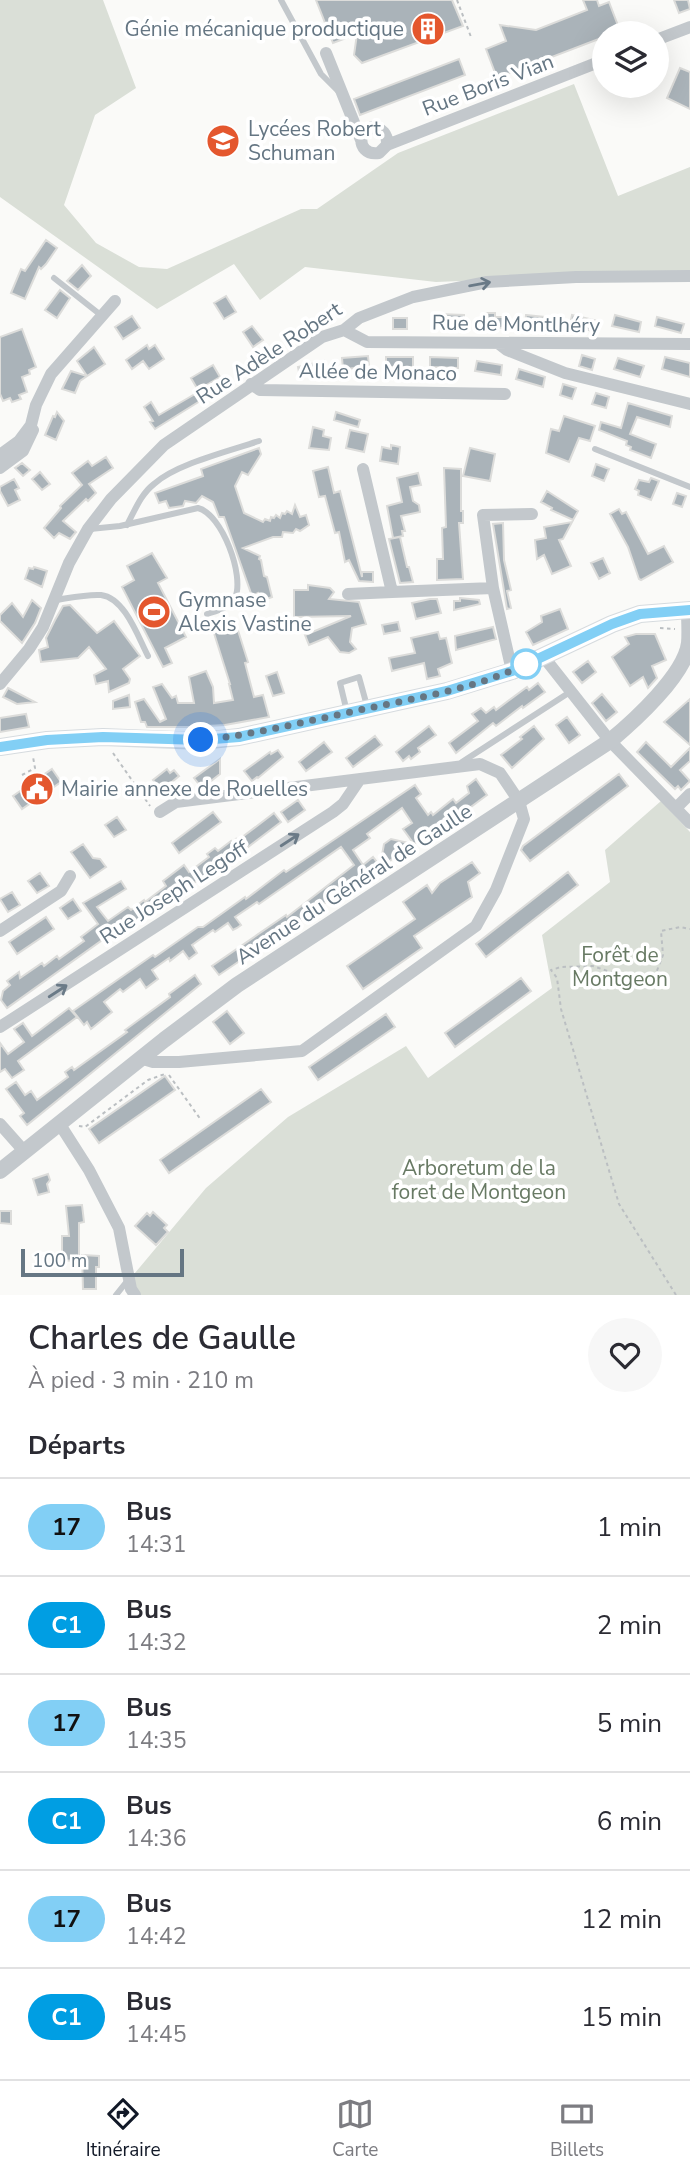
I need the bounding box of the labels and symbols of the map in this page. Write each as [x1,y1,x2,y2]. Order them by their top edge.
building icon: Génie mécanique productique [409,10,447,48]
place label: Génie mécanique productique [124,15,404,43]
street label: Rue Boris Vian [418,47,558,123]
place label: Lycées Robert Schuman [248,115,381,167]
school or university icon: Lycées Robert Schuman [204,122,242,160]
one-way arrow [468,277,491,290]
street label: Rue Adèle Robert [191,295,348,410]
street label: Rue de Montlhéry [432,309,601,339]
street label: Allée de Monaco [299,357,457,387]
place label: Gymnase Alexis Vastine [178,586,312,638]
sports icon: Gymnase Alexis Vastine [135,593,173,631]
unlabelled marker [511,649,541,679]
your location [183,722,218,757]
public building icon: Mairie annexe de Rouelles [18,770,56,808]
place label: Mairie annexe de Rouelles [61,775,308,803]
street label: Avenue du Général de Gaulle [230,797,478,971]
street label: Rue Joseph Legoff [94,833,254,951]
one-way arrow [279,833,299,847]
park label: Forêt de Montgeon [572,941,668,993]
one-way arrow [48,984,67,998]
park label: Arboretum de la foret de Montgeon [392,1154,566,1206]
scale bar [21,1246,184,1278]

